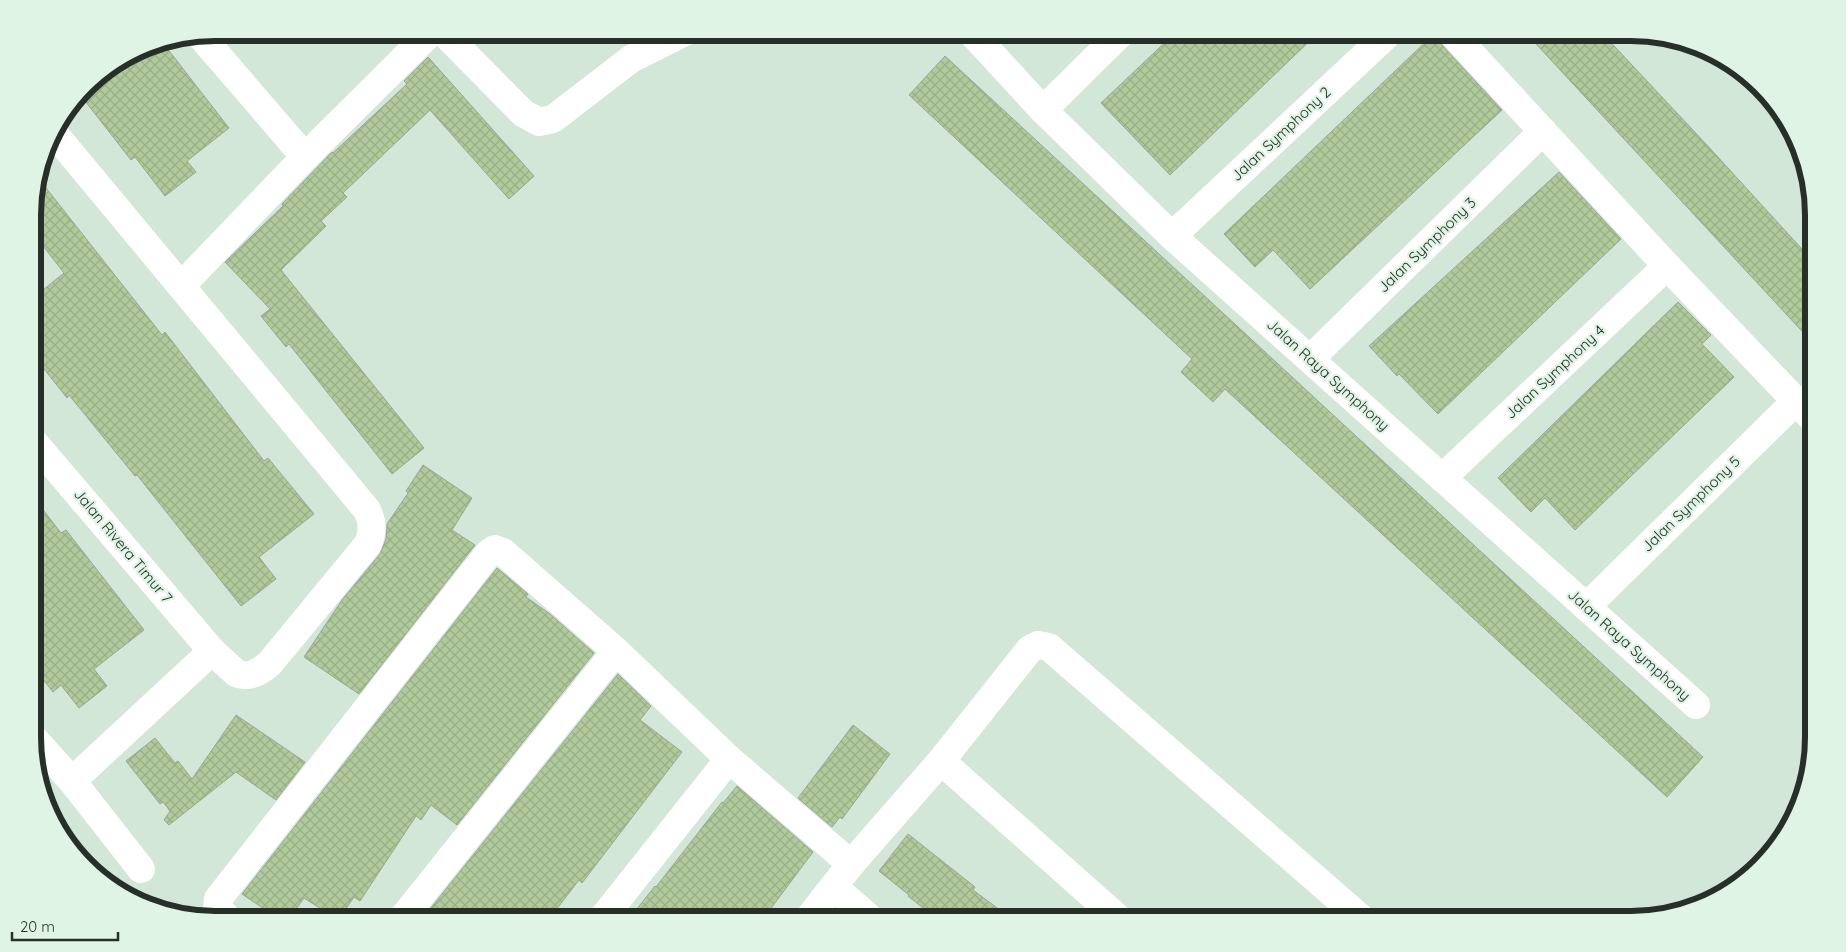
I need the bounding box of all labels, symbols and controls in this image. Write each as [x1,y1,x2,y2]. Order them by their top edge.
street label: Jalan Symphony 2 [1227,82,1335,185]
street label: Jalan Symphony 3 [1374,193,1480,296]
street label: Jalan Raya Symphony [1263,315,1394,435]
street label: Jalan Symphony 4 [1501,321,1609,423]
street label: Jalan Symphony 5 [1637,452,1744,556]
street label: Jalan Rivera Timur 7 [70,485,177,607]
street label: Jalan Raya Symphony [1564,585,1695,705]
scale bar [12,910,119,942]
text: 20 m [20,917,55,936]

